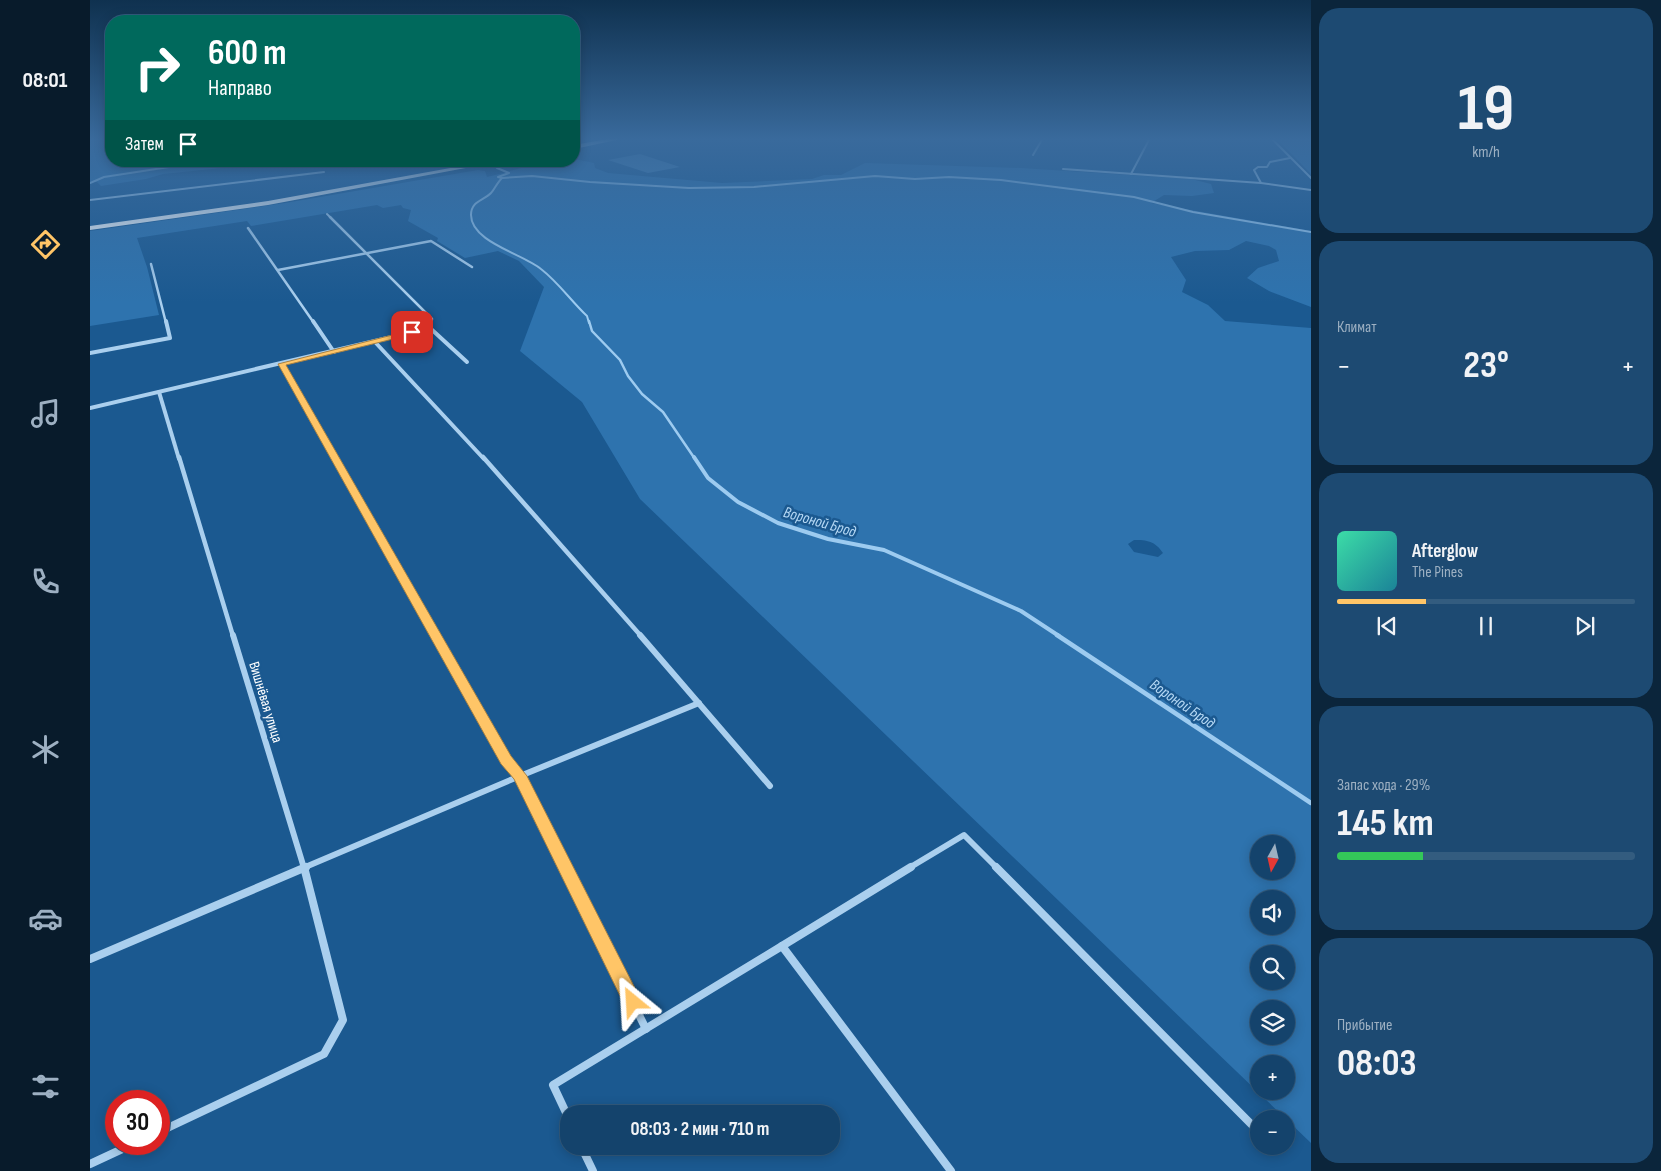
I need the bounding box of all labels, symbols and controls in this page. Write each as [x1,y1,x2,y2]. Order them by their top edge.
text: 600 m [208,32,286,75]
icon: right [125,35,190,100]
text: 08:01 [23,67,67,94]
text: 19 [1458,71,1514,149]
text: Направо [208,75,272,102]
icon: arrive [174,130,202,158]
text: Затем [125,133,164,156]
text: km/h [1472,143,1500,162]
icon: directions [28,227,63,262]
pin [391,311,433,353]
icon: arrive [398,318,426,346]
text: Климат [1337,318,1377,337]
text: 23° [1463,343,1509,388]
text: − [1337,350,1351,383]
text: + [1621,350,1635,383]
icon: music [28,396,63,431]
water label: Вороной Брод [781,503,859,542]
text: Afterglow [1412,540,1478,563]
text: The Pines [1412,563,1463,582]
icon: phone [28,564,63,599]
icon: previous [1373,612,1401,640]
icon: pause [1472,612,1500,640]
icon: next [1571,612,1599,640]
street label: Вишнёвая улица [244,659,287,745]
water label: Вороной Брод [1146,675,1219,733]
icon: climate [28,732,63,767]
text: Запас хода · 29% [1337,776,1430,795]
text: 145 km [1337,801,1434,846]
north arrow [1250,835,1295,880]
map controls [1250,835,1295,1155]
button: sound [1250,890,1295,935]
icon: car [28,901,63,936]
button: search [1250,945,1295,990]
position arrow [606,975,658,1027]
button: layers [1250,1000,1295,1045]
text: Прибытие [1337,1016,1392,1035]
text: 08:03 [1337,1041,1417,1086]
button: + [1250,1055,1295,1100]
icon: filters [28,1069,63,1104]
speed limit sign: 30 [105,1090,170,1155]
button: − [1250,1110,1295,1155]
text: 08:03 · 2 мин · 710 m [631,1118,769,1141]

